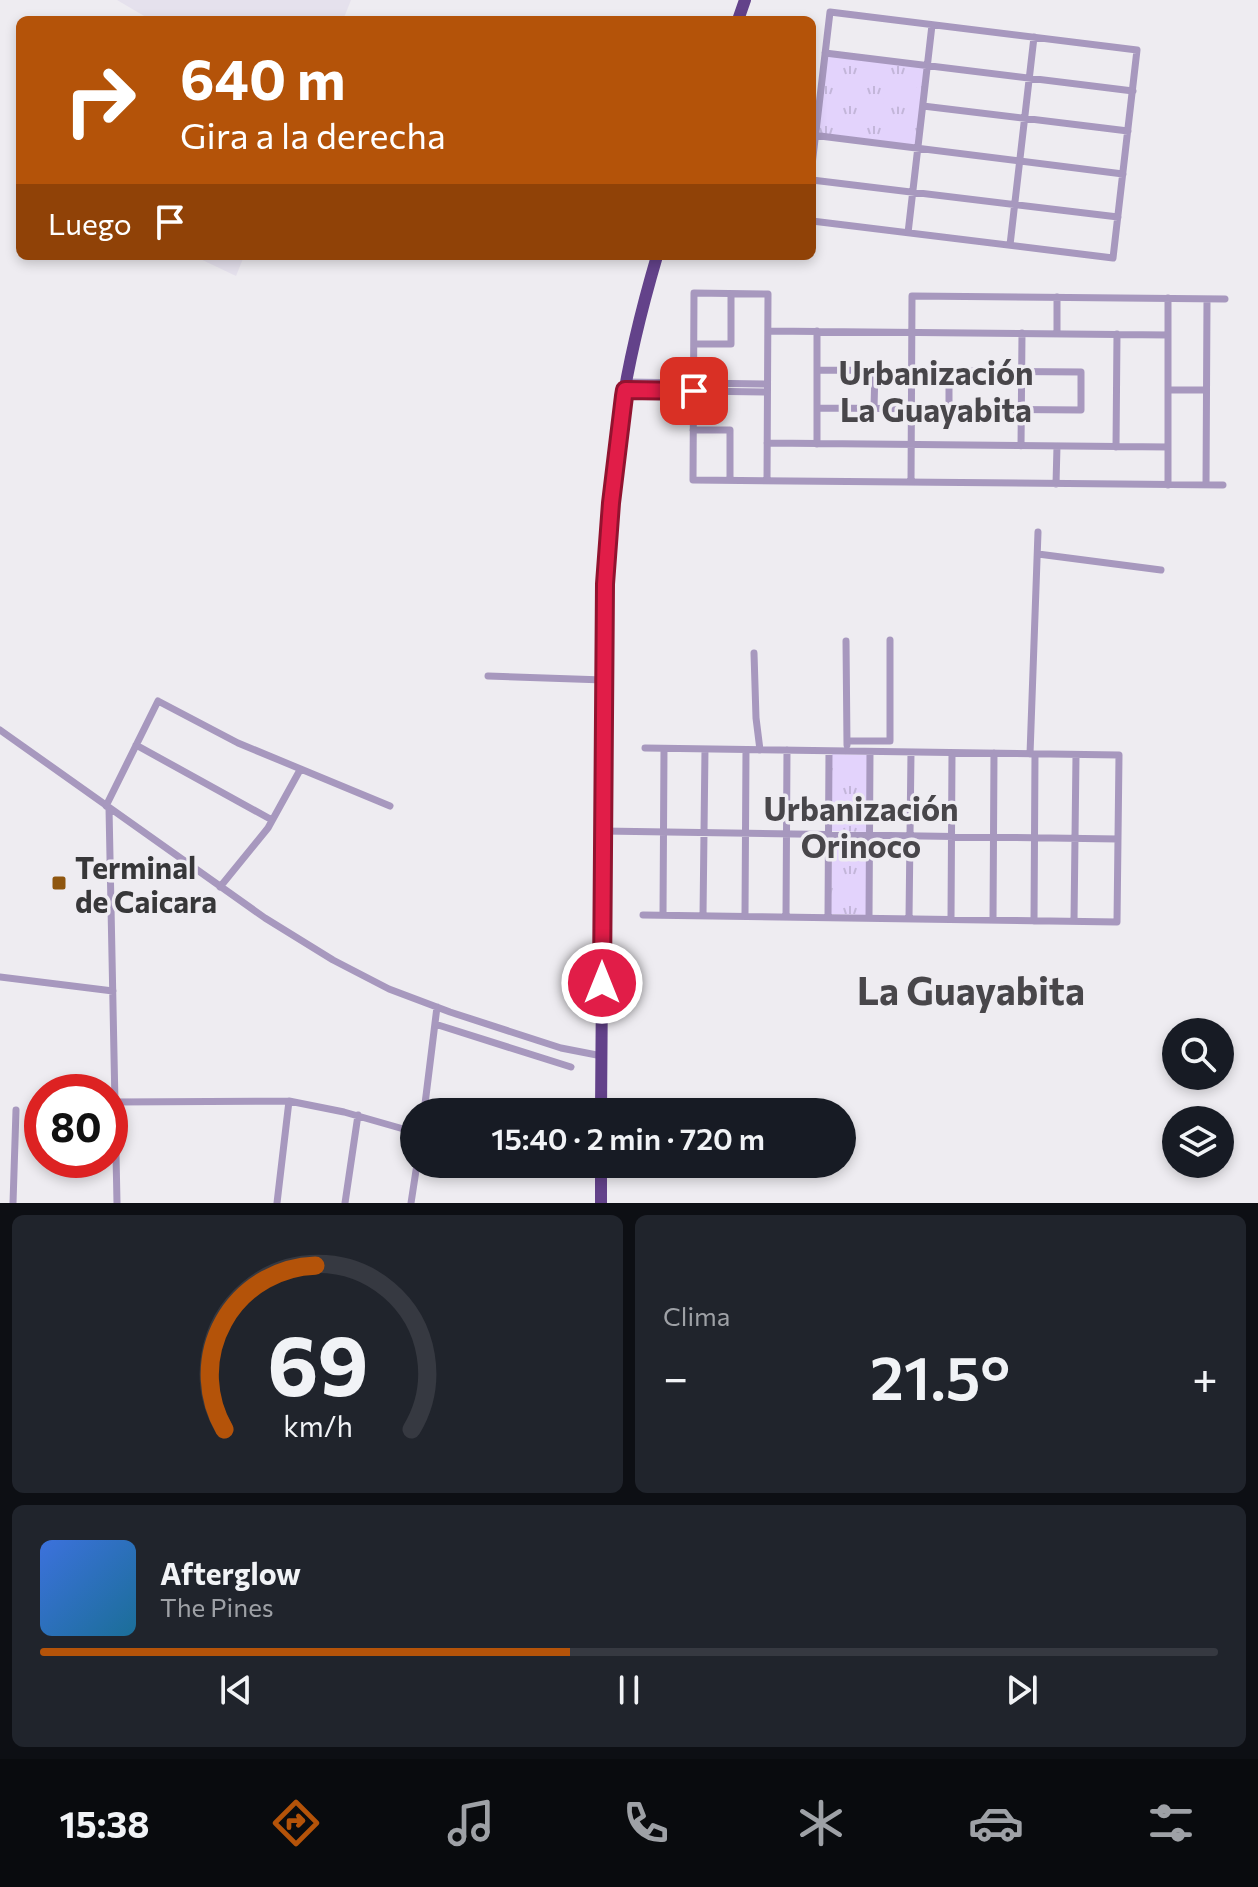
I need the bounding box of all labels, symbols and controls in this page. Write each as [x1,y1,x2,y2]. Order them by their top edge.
text: 640 m [180,43,346,112]
icon: right [48,48,152,152]
text: Gira a la derecha [180,112,446,156]
icon: arrive [148,200,192,244]
text: Luego [48,204,132,241]
district label: Urbanización La Guayabita [838,352,1034,429]
pin [660,357,728,425]
icon: arrive [672,369,716,413]
district label: Urbanización Orinoco [763,788,959,865]
place label: Terminal de Caicara [75,848,217,919]
marker: Terminal de Caicara [50,874,68,892]
position arrow [560,941,644,1025]
district label: La Guayabita [857,966,1085,1013]
map controls [1162,1018,1234,1178]
button: search [1162,1018,1234,1090]
speed limit sign: 80 [24,1074,128,1178]
button: layers [1162,1106,1234,1178]
text: 15:40 · 2 min · 720 m [491,1119,765,1156]
text: Clima [663,1300,730,1331]
text: 69 [267,1311,368,1413]
text: 21.5° [870,1339,1010,1412]
text: − [663,1349,688,1403]
text: + [1192,1349,1218,1403]
text: km/h [283,1408,352,1443]
text: Afterglow [160,1554,301,1591]
text: The Pines [160,1591,274,1622]
icon: previous [214,1668,258,1712]
icon: pause [607,1668,651,1712]
icon: next [1000,1668,1044,1712]
icon: directions [268,1795,324,1851]
icon: music [443,1795,499,1851]
icon: phone [618,1795,674,1851]
icon: climate [793,1795,849,1851]
icon: car [968,1795,1024,1851]
icon: filters [1143,1795,1199,1851]
text: 15:38 [59,1801,149,1845]

